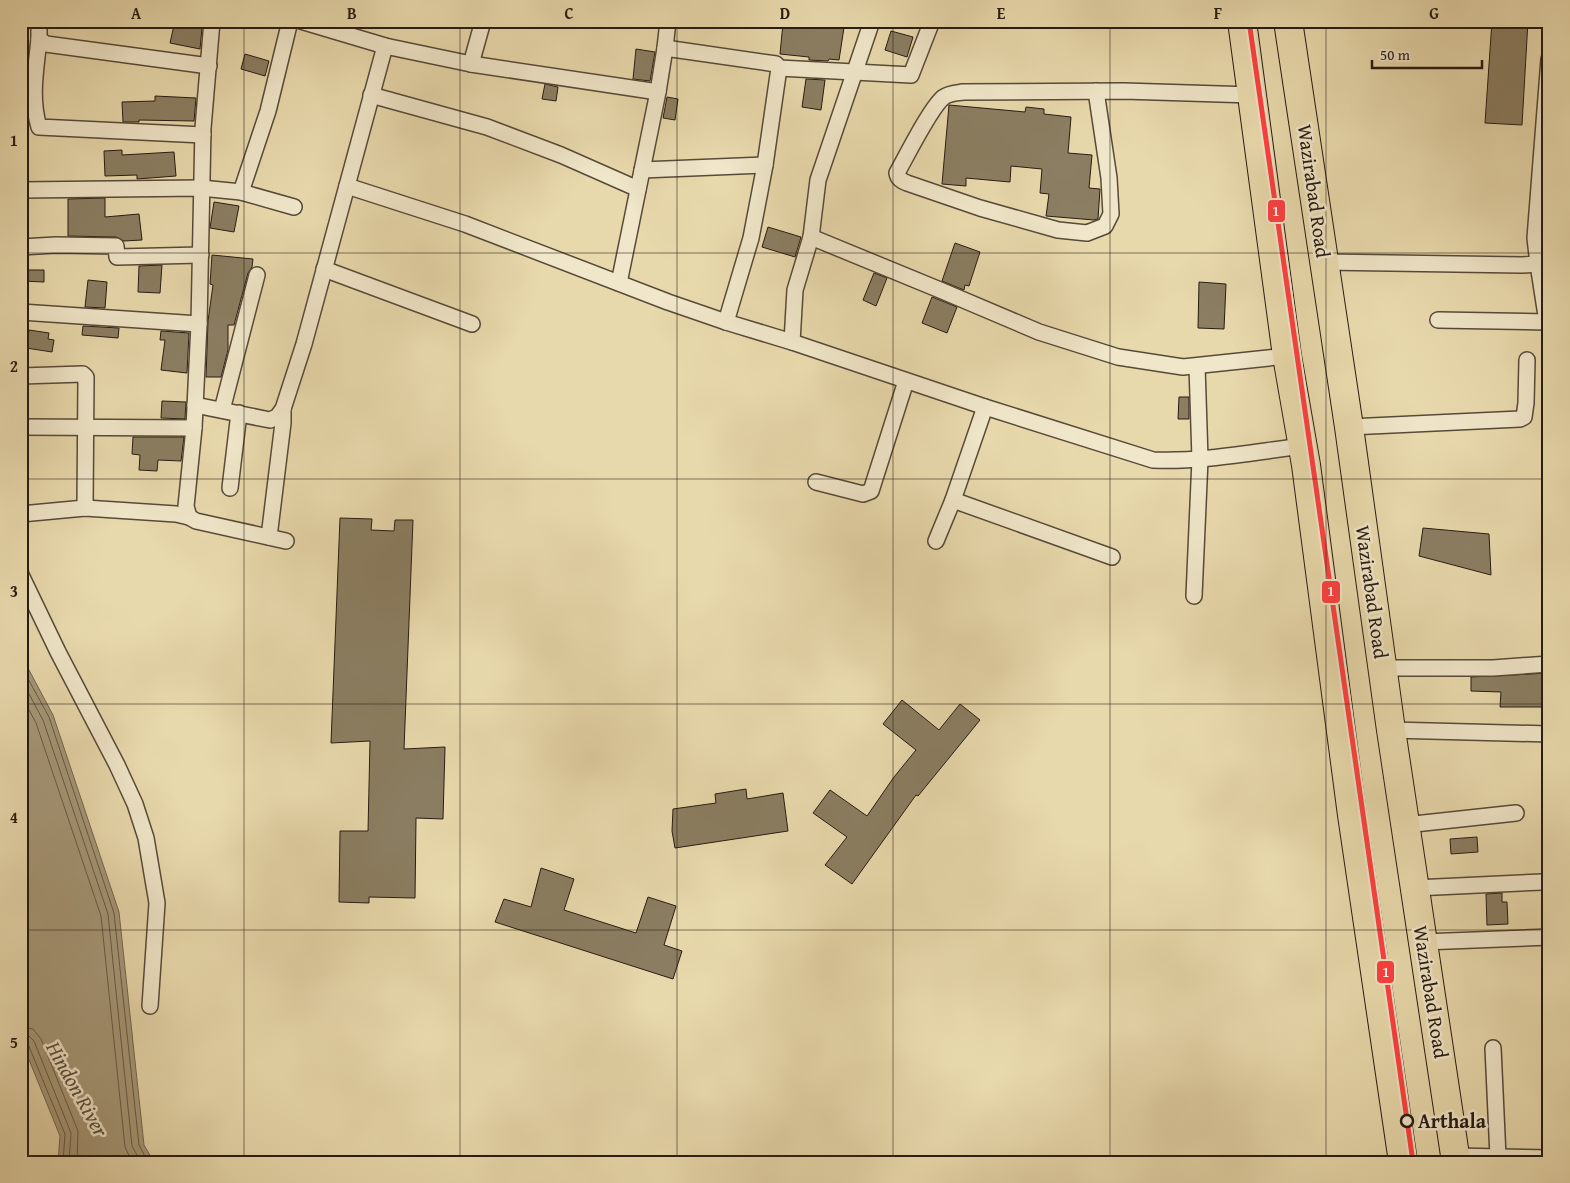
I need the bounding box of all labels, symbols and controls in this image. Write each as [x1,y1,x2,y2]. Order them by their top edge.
text: A [131,1,142,25]
text: B [347,1,357,25]
text: C [564,1,574,25]
text: D [780,1,790,25]
text: E [997,1,1006,25]
text: F [1214,1,1222,25]
text: G [1429,1,1439,25]
scale bar [1372,38,1482,70]
text: 50 m [1380,44,1411,65]
street label: Wazirabad Road [1291,122,1338,260]
text: 1 [10,128,18,152]
line badge: 1 [1267,199,1286,223]
text: 1 [1272,201,1280,221]
text: 2 [10,354,18,378]
street label: Wazirabad Road [1349,523,1396,661]
text: 3 [10,579,18,603]
line badge: 1 [1321,580,1341,604]
text: 1 [1327,581,1335,601]
text: 4 [10,805,18,829]
street label: Wazirabad Road [1407,923,1456,1061]
line badge: 1 [1376,960,1395,984]
text: 1 [1382,962,1390,982]
text: 5 [10,1030,18,1054]
water label: Hindon River [38,1034,117,1143]
place label: Arthala [1418,1106,1487,1135]
marker: Arthala [1400,1114,1414,1128]

